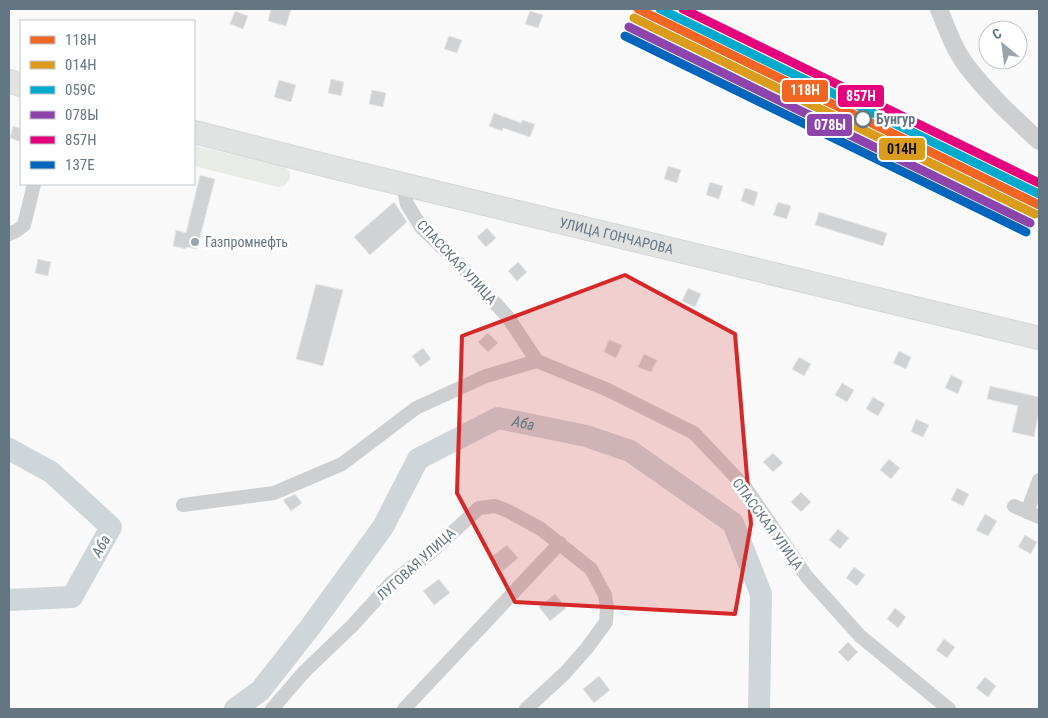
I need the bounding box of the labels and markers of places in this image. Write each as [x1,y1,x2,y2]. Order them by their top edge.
marker: Бунгур [854,110,872,128]
place label: Бунгур [876,111,915,127]
place label: Газпромнефть [205,234,288,250]
marker: Газпромнефть [189,236,201,248]

